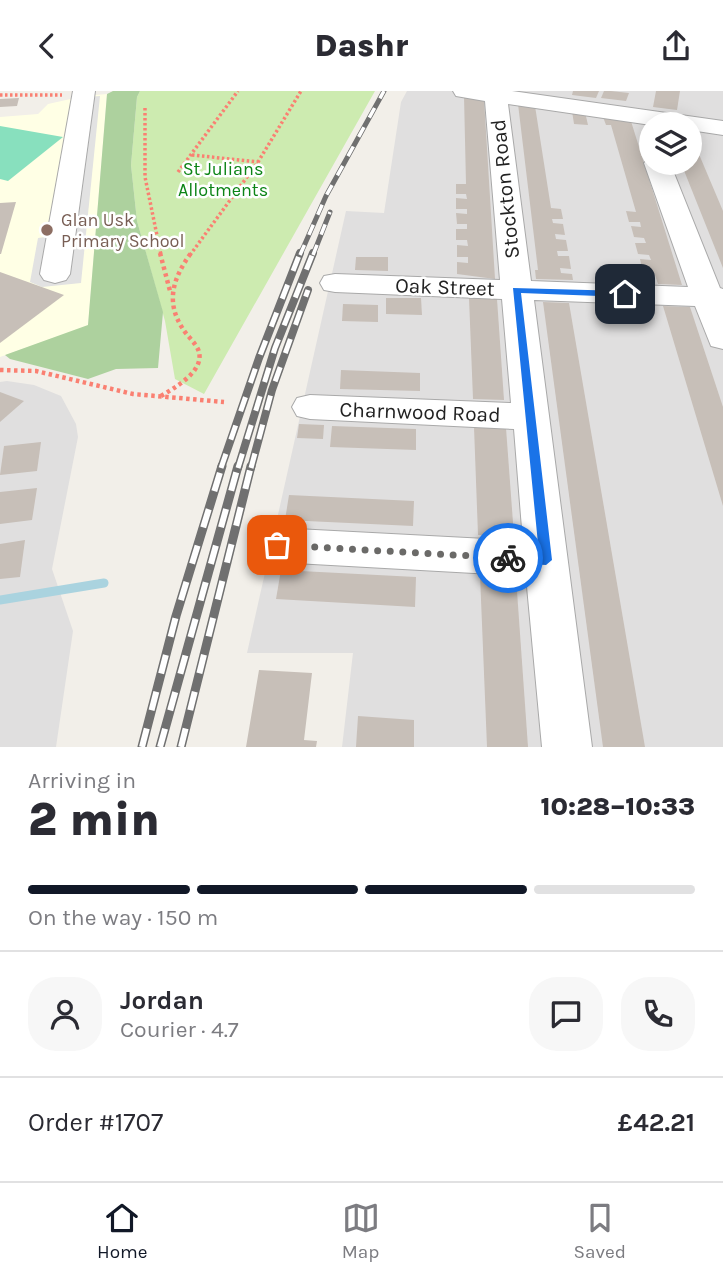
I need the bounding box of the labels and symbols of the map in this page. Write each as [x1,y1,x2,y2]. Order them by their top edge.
street label: Stockton Road [486,118,524,260]
park label: St Julians Allotments [178,158,268,201]
place label: Glan Usk Primary School [61,209,185,252]
marker: Glan Usk Primary School [39,222,55,238]
pin [595,264,655,324]
street label: Oak Street [395,273,495,301]
street label: Charnwood Road [339,397,501,427]
pin [247,515,307,575]
courier [473,523,543,593]

